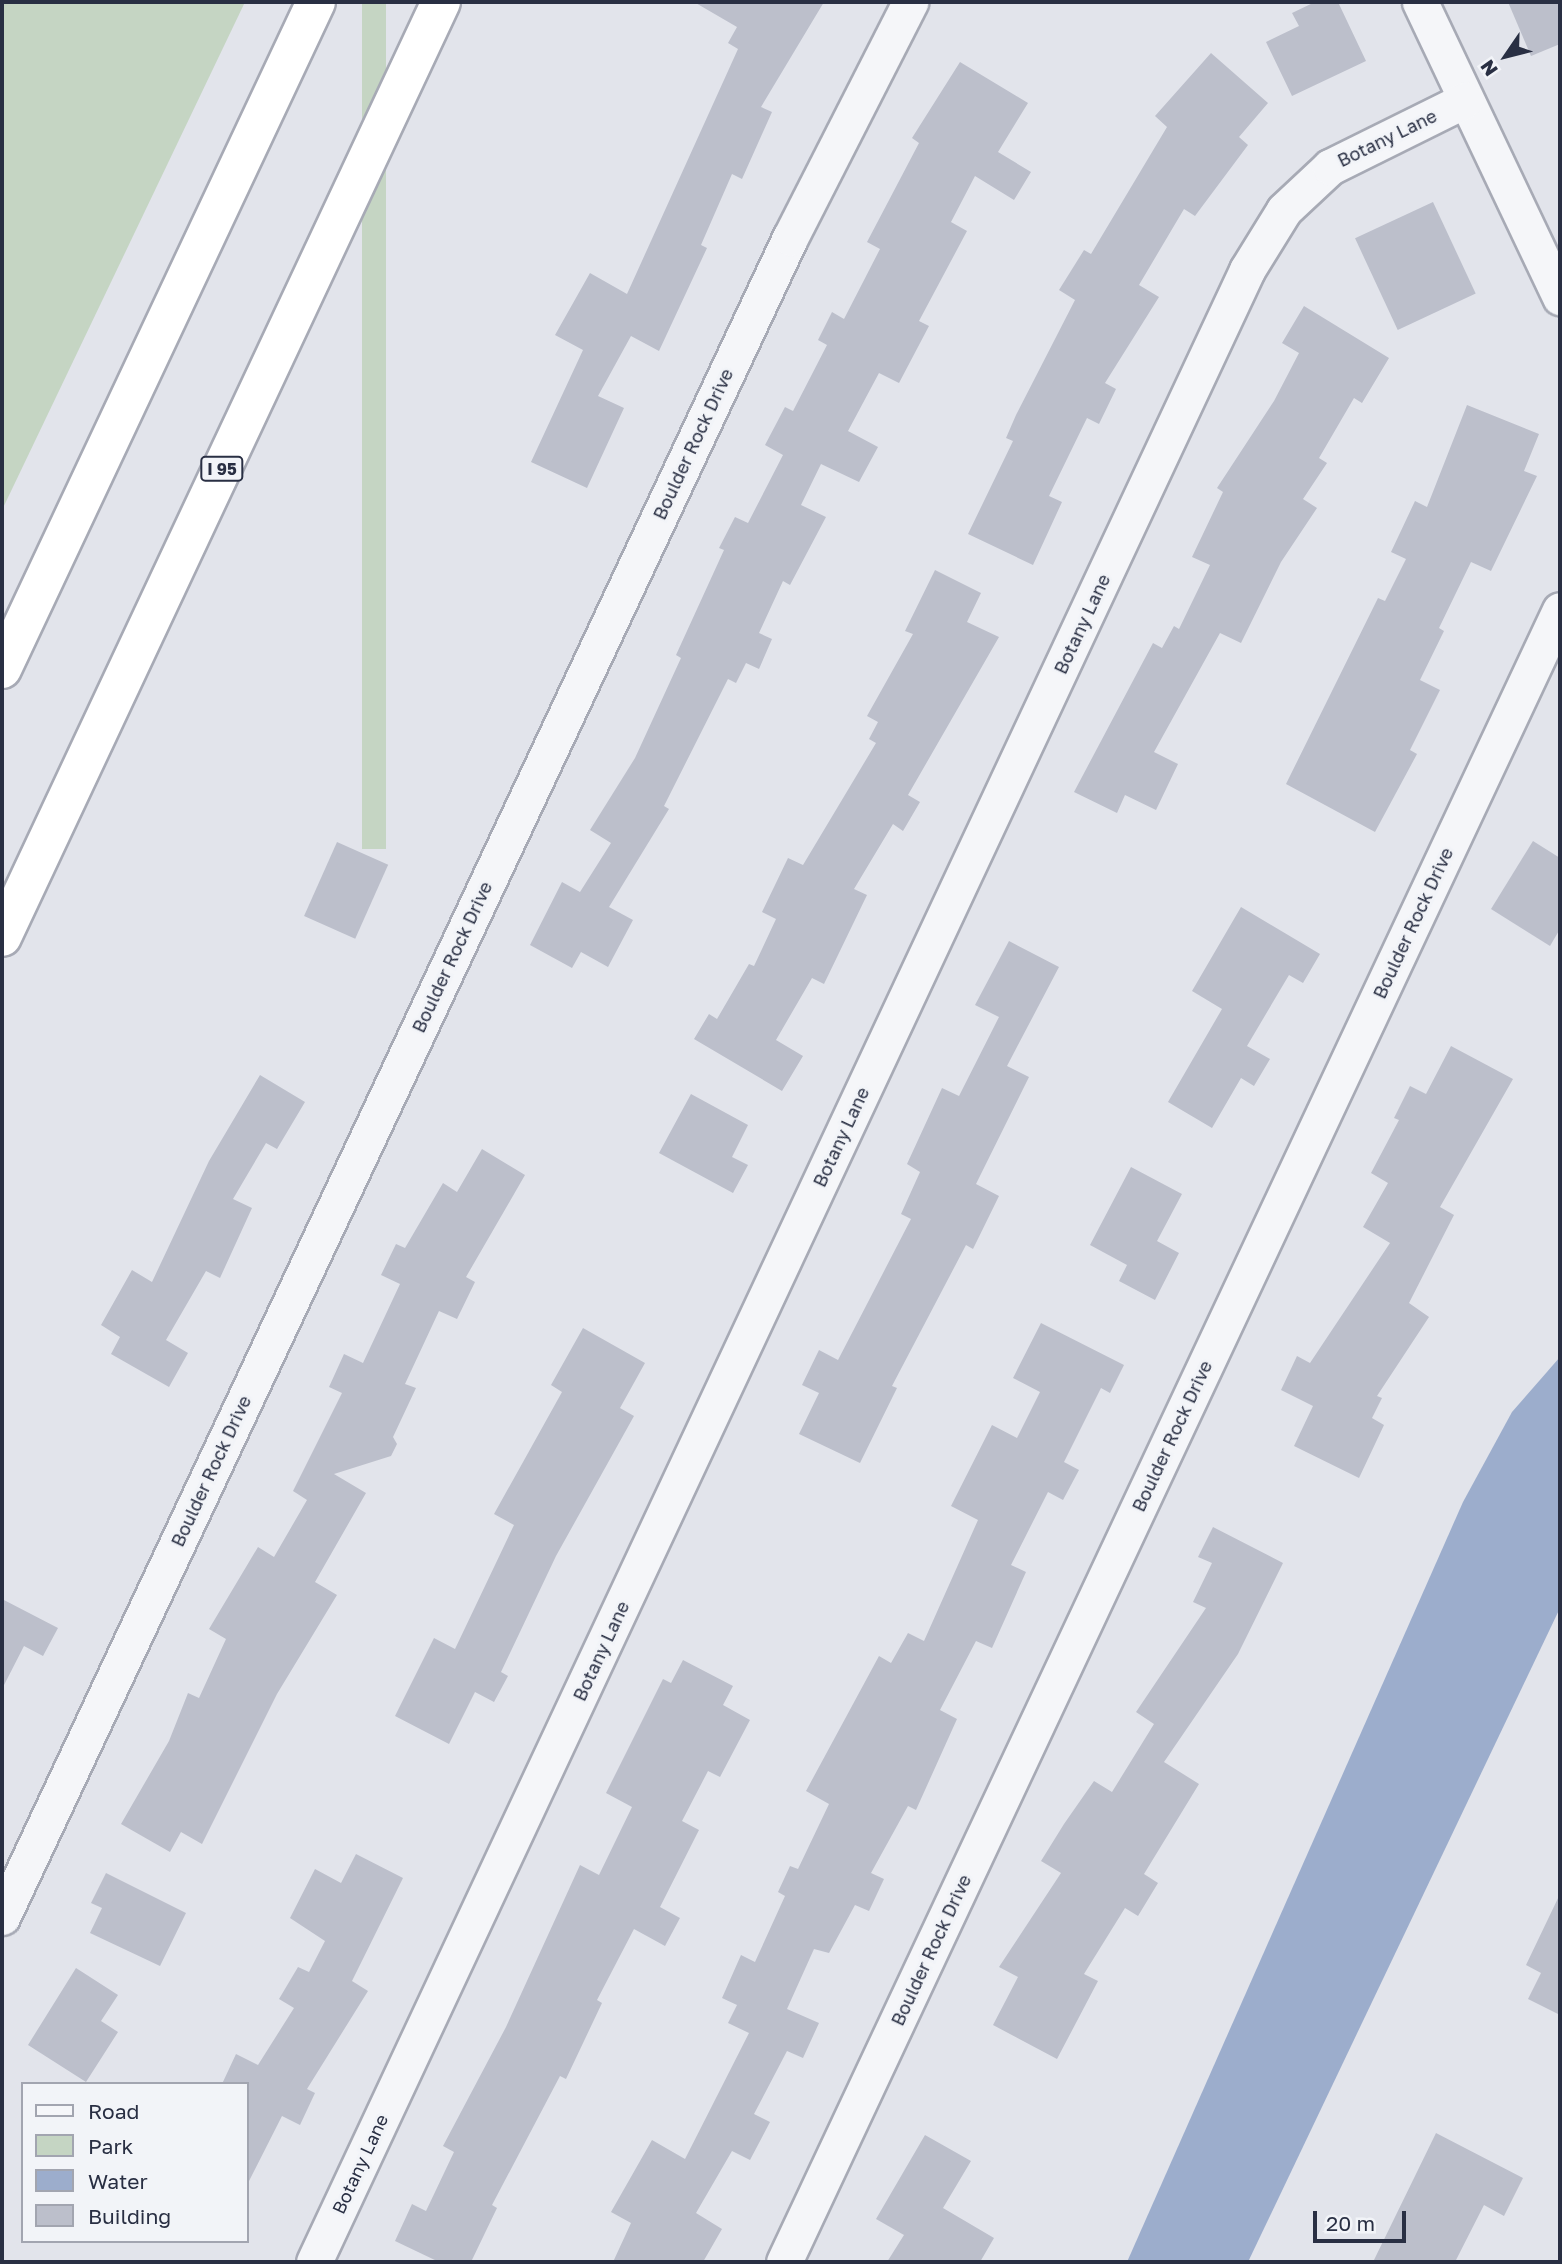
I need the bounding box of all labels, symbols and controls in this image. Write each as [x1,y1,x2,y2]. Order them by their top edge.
north arrow [1471,21,1541,91]
text: N [1475,56,1502,81]
street label: Botany Lane [1334,105,1440,171]
street label: Boulder Rock Drive [648,365,738,523]
road number: I 95 [199,456,245,482]
street label: Botany Lane [1049,571,1115,677]
street label: Boulder Rock Drive [1368,844,1458,1002]
street label: Boulder Rock Drive [407,878,497,1036]
street label: Botany Lane [808,1084,874,1190]
street label: Boulder Rock Drive [1127,1357,1217,1515]
street label: Boulder Rock Drive [166,1392,256,1550]
street label: Botany Lane [568,1598,634,1704]
street label: Boulder Rock Drive [886,1871,976,2029]
legend [21,2082,248,2243]
text: Road [88,2098,139,2124]
street label: Botany Lane [327,2111,393,2217]
text: Park [88,2133,133,2159]
text: Water [88,2168,148,2194]
scale bar [1317,2198,1410,2242]
text: Building [88,2203,171,2229]
text: 20 m [1326,2210,1375,2236]

